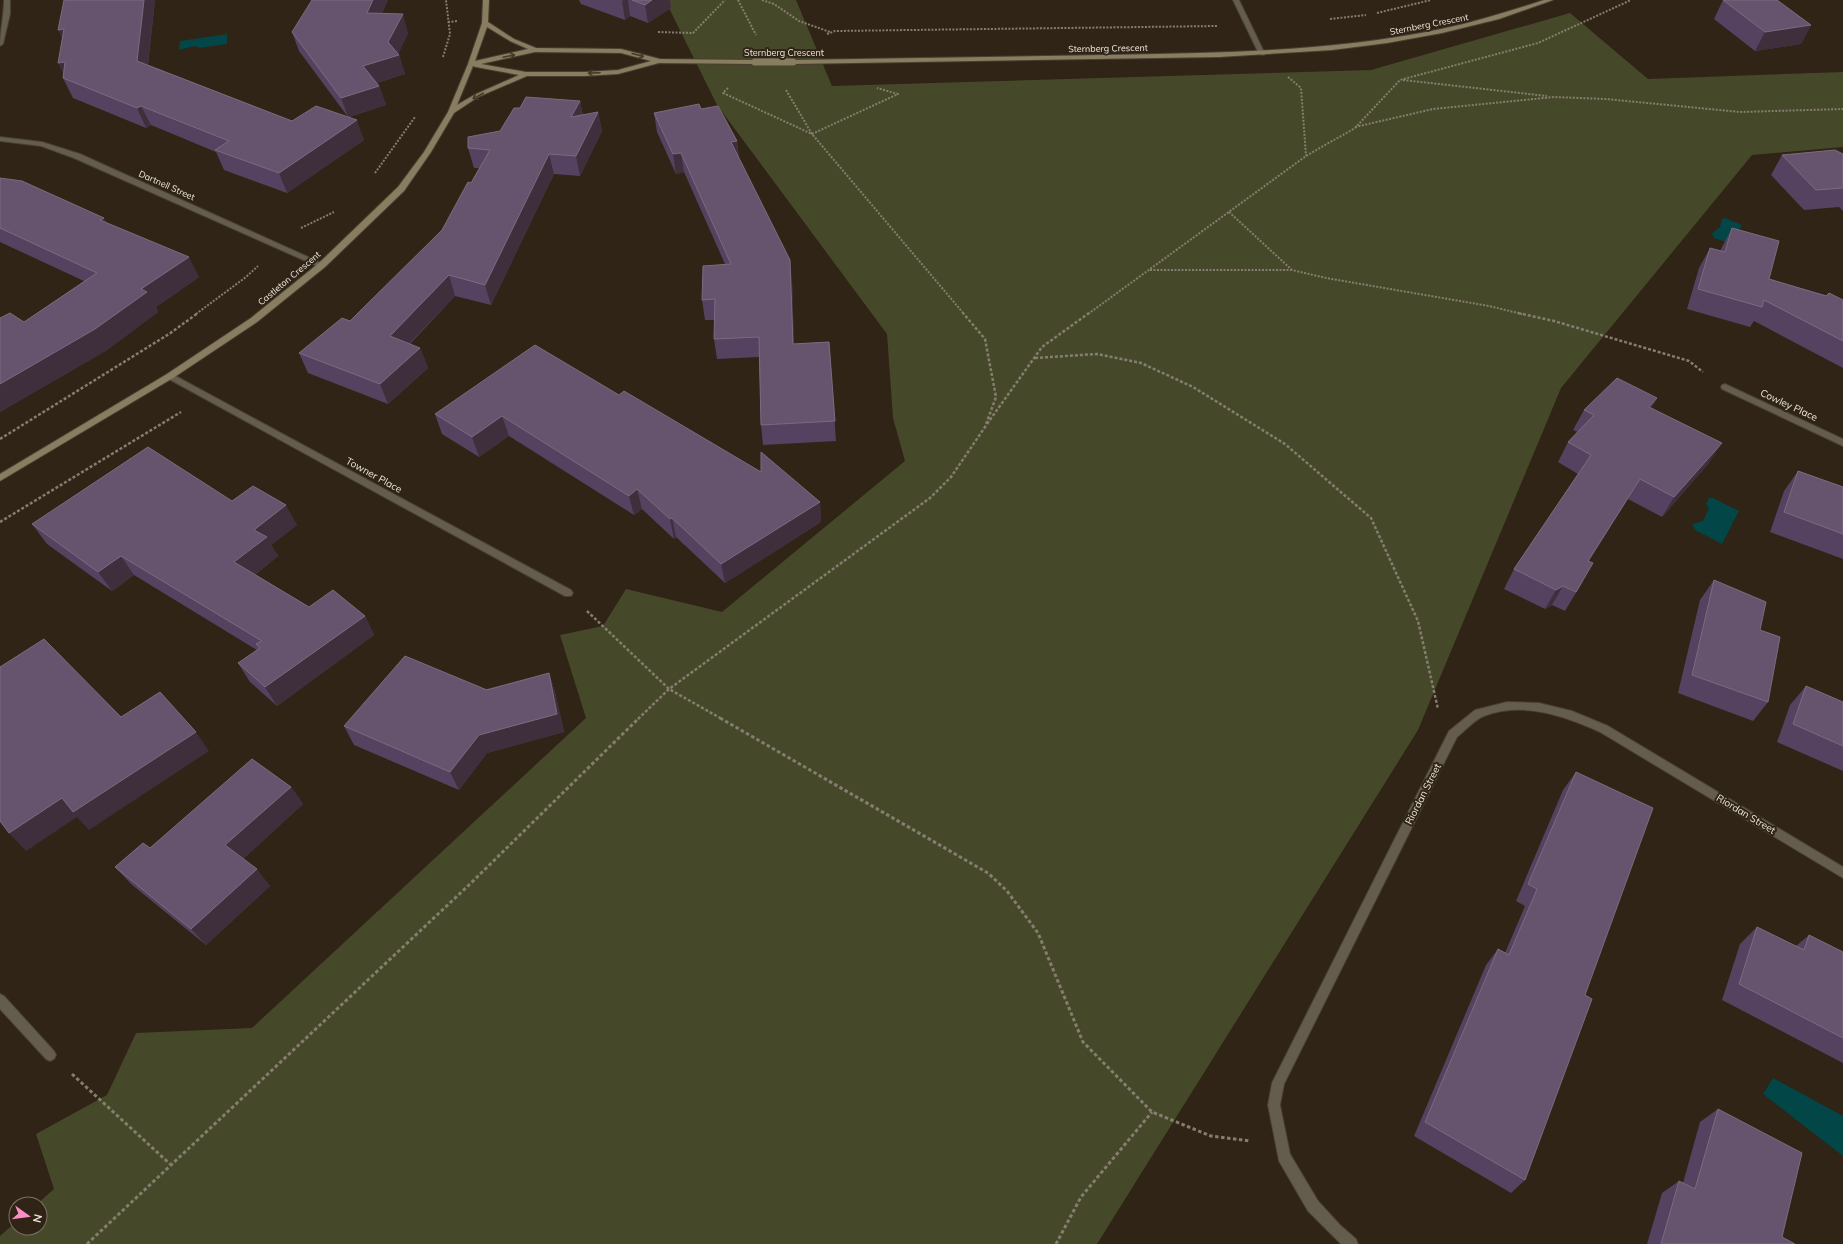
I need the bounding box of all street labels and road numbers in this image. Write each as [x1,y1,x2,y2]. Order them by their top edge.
street label: Sternberg Crescent [1389,11,1469,37]
street label: Sternberg Crescent [1068,42,1148,54]
street label: Sternberg Crescent [744,47,824,58]
street label: Dartnell Street [137,168,197,202]
street label: Castleton Crescent [255,249,323,307]
street label: Cowley Place [1758,386,1820,424]
street label: Towner Place [344,454,404,496]
street label: Riordan Street [1402,761,1444,827]
street label: Riordan Street [1714,791,1778,837]

